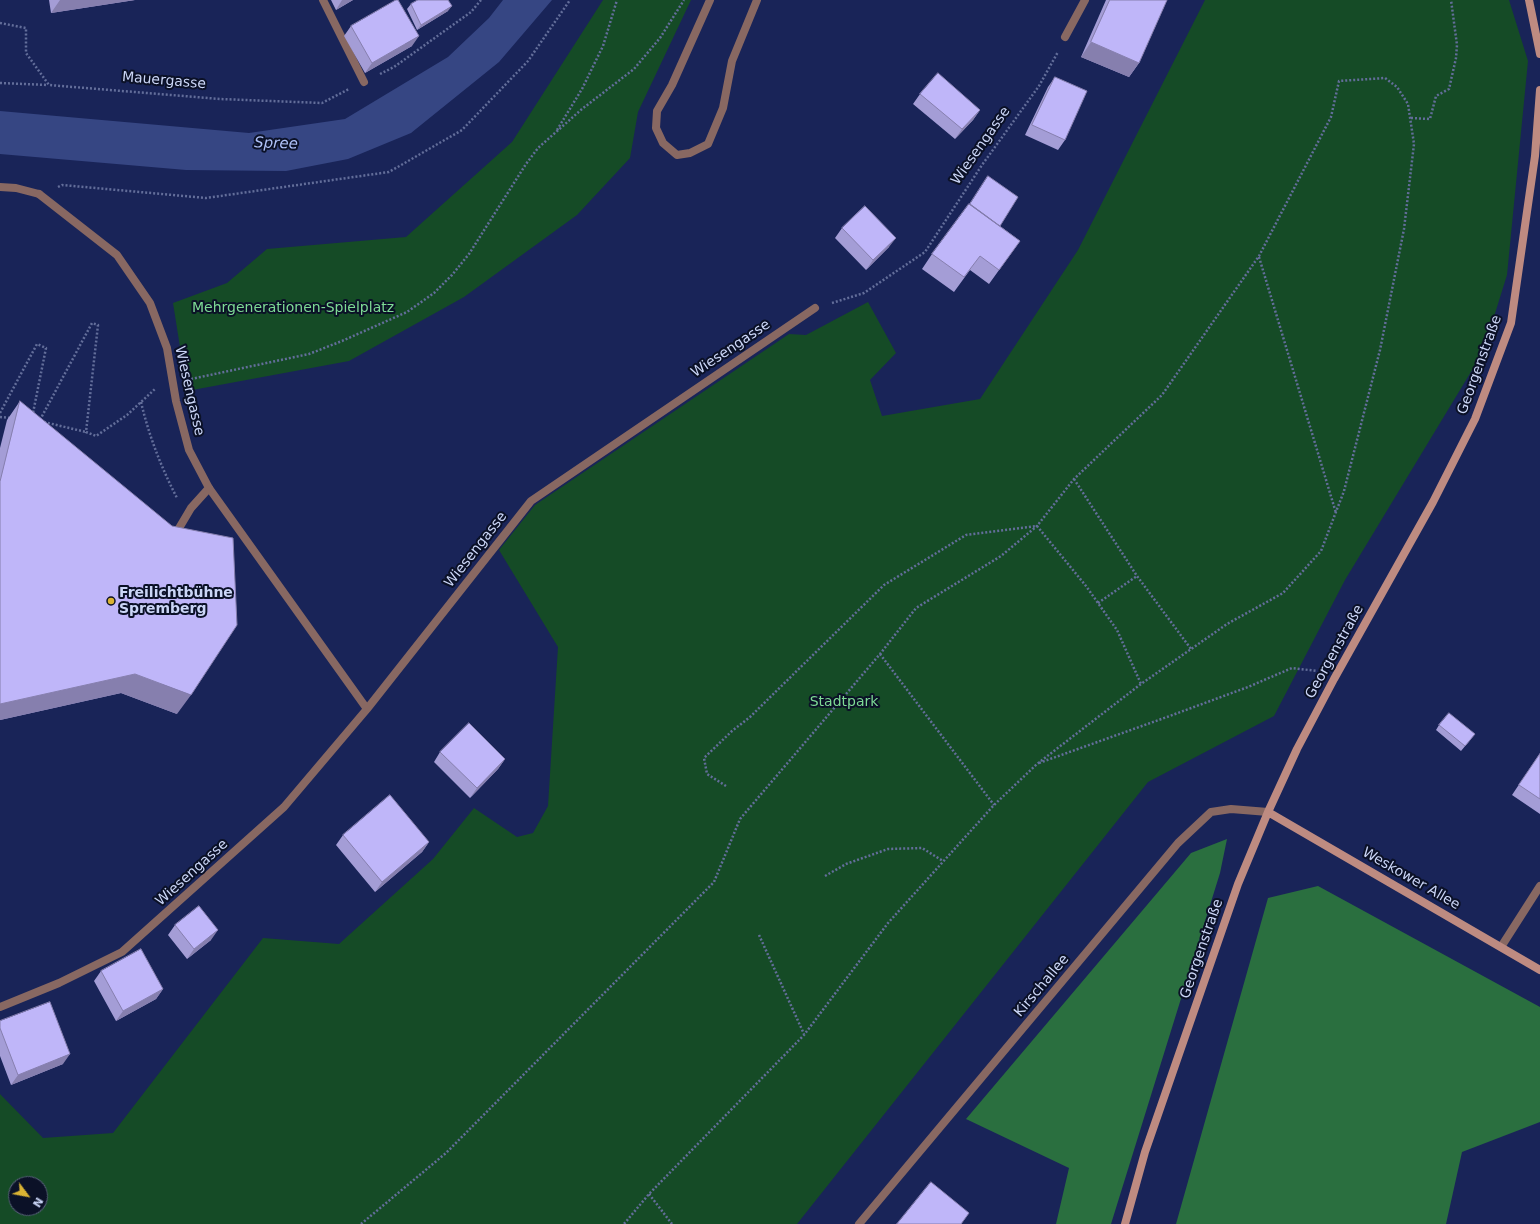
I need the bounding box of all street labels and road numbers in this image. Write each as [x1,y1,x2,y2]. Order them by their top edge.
street label: Mauergasse [121,69,207,93]
street label: Wiesengasse [948,104,1014,188]
street label: Georgenstraße [1454,313,1506,417]
street label: Wiesengasse [688,316,774,382]
street label: Wiesengasse [171,345,207,437]
street label: Wiesengasse [441,509,511,591]
street label: Georgenstraße [1302,602,1368,702]
street label: Wiesengasse [152,836,232,910]
street label: Weskower Allee [1359,844,1463,914]
street label: Georgenstraße [1177,897,1227,1001]
street label: Kirschallee [1011,951,1073,1021]

